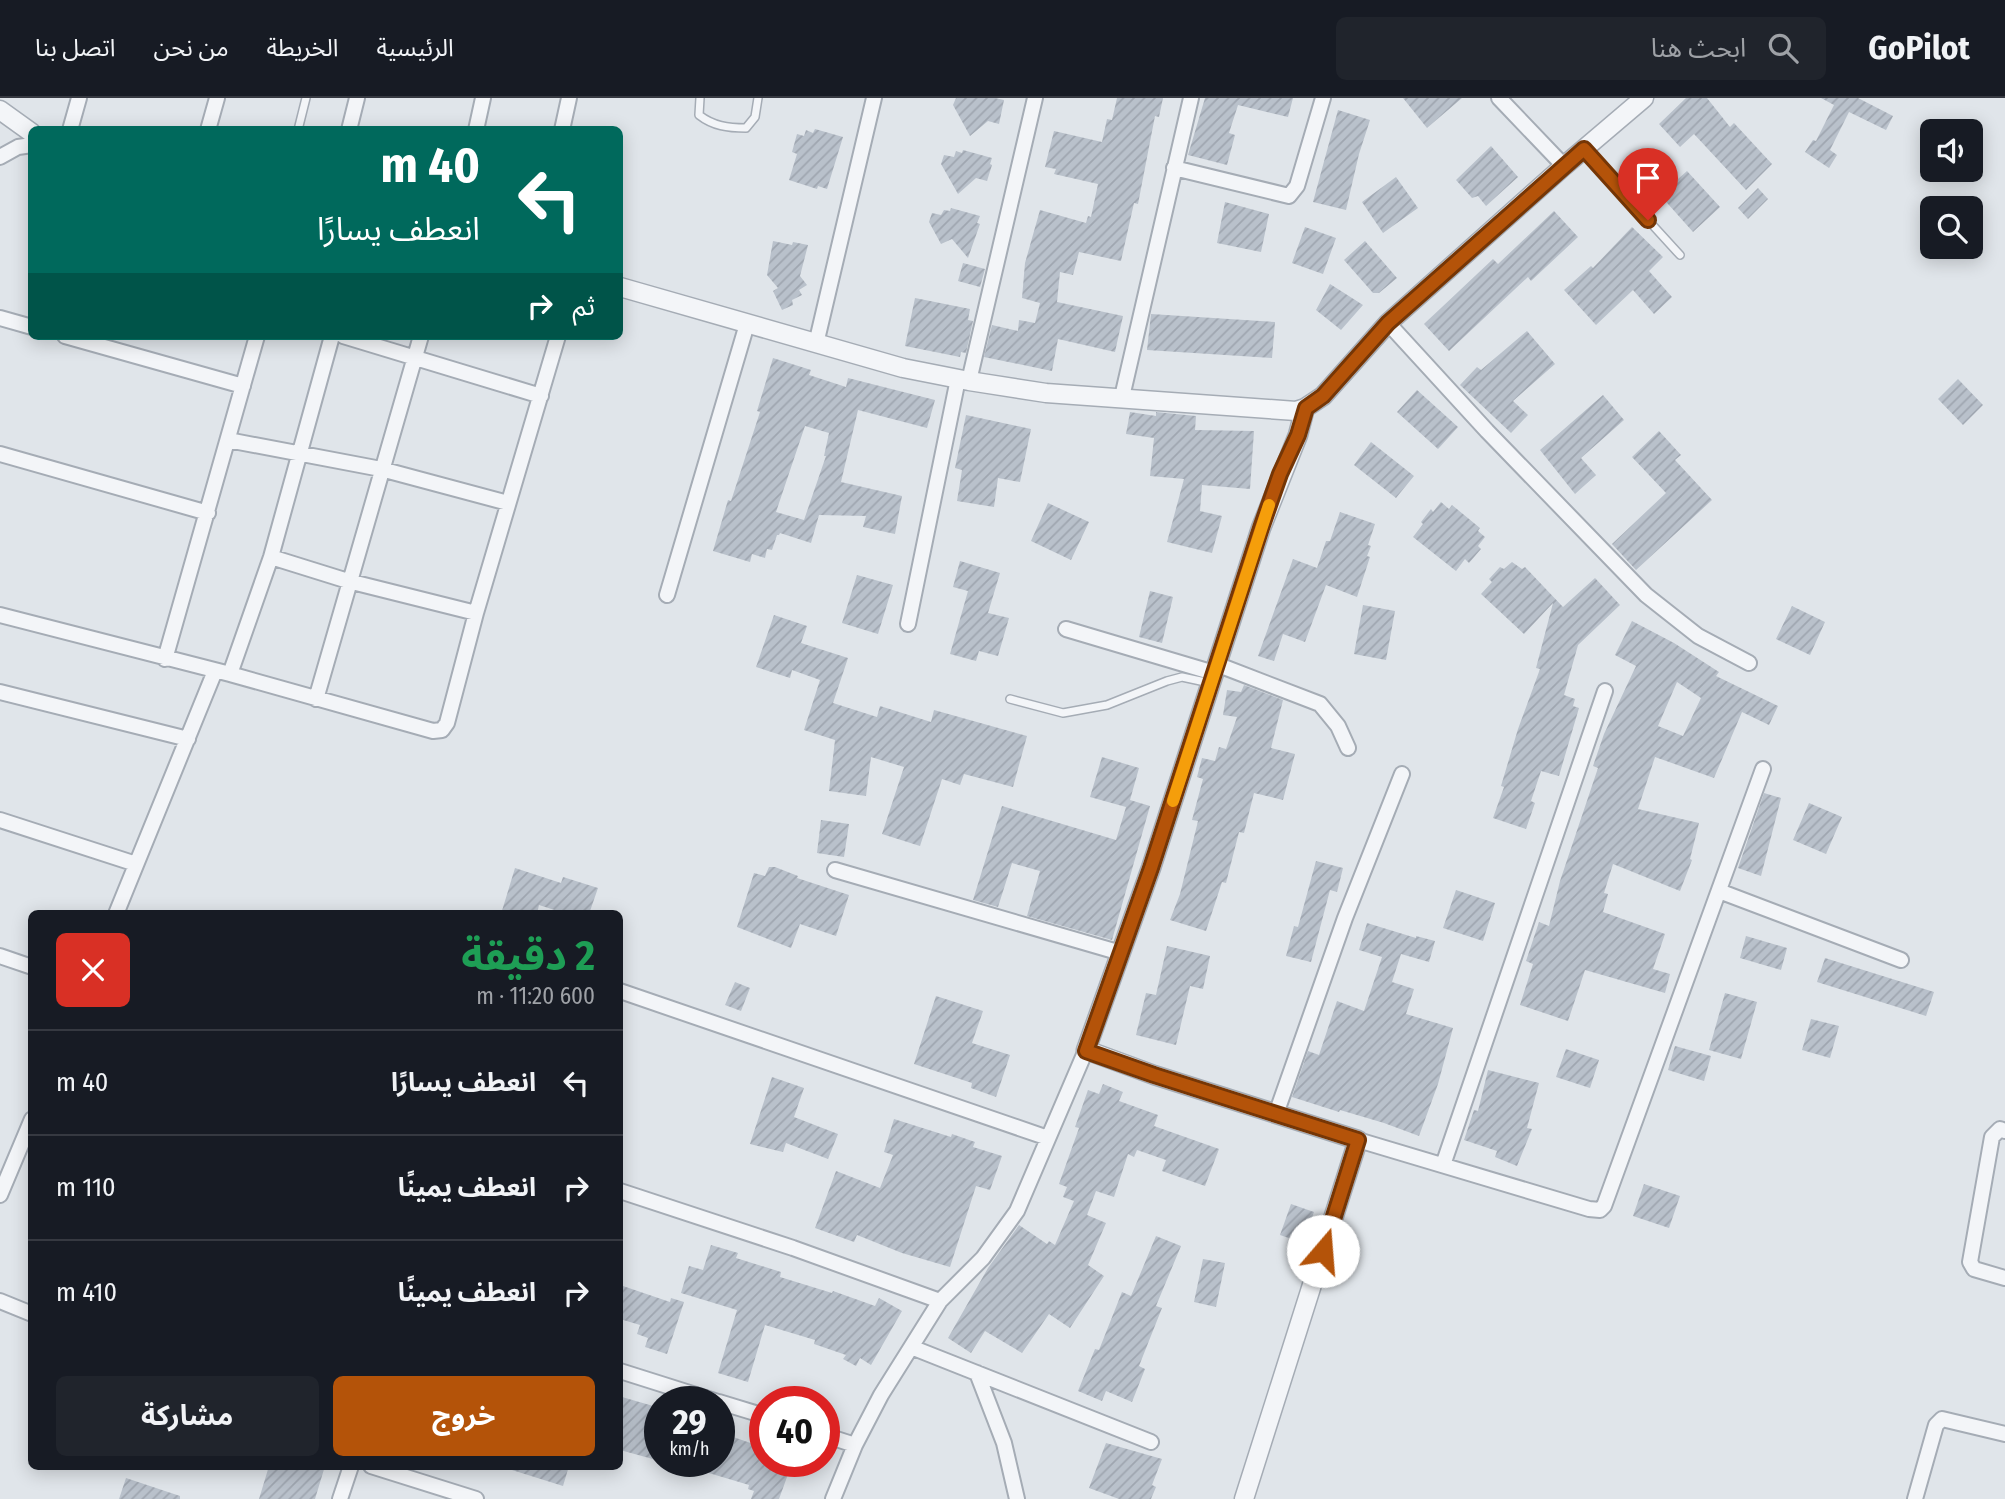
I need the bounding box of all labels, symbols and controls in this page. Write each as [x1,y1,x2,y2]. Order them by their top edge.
search box [1336,17,1826,80]
text: GoPilot [1868,28,1970,68]
icon: search [1764,29,1802,67]
text: ابحث هنا [1651,33,1746,64]
text: اتصل بنا [35,34,116,62]
text: من نحن [154,34,229,62]
text: الخريطة [267,34,338,62]
text: الرئيسية [376,34,454,62]
map controls [1920,119,1983,259]
button: sound [1920,119,1983,182]
text: 40 m [380,136,480,195]
pin [1618,148,1678,220]
icon: left [504,154,595,245]
icon: arrive [1629,159,1667,197]
button: search [1920,196,1983,259]
text: انعطف يسارًا [317,210,480,248]
icon: right [521,287,559,325]
text: ثم [573,291,595,322]
text: 2 دقيقة [461,931,595,981]
button: close [56,933,130,1007]
text: 600 m · 11:20 [476,982,595,1010]
icon: left [557,1064,595,1102]
text: 40 m [56,1067,108,1098]
text: انعطف يسارًا [391,1067,536,1098]
icon: right [557,1169,595,1207]
text: 110 m [56,1172,116,1203]
text: انعطف يمينًا [398,1172,536,1203]
position arrow [1286,1214,1360,1288]
icon: right [557,1274,595,1312]
text: 410 m [56,1277,117,1308]
text: انعطف يمينًا [398,1277,536,1308]
button: مشاركة [56,1376,319,1456]
button: خروج [333,1376,595,1456]
speed limit sign: 40 [749,1386,840,1477]
text: 29 [672,1401,707,1443]
text: km/h [669,1438,710,1460]

